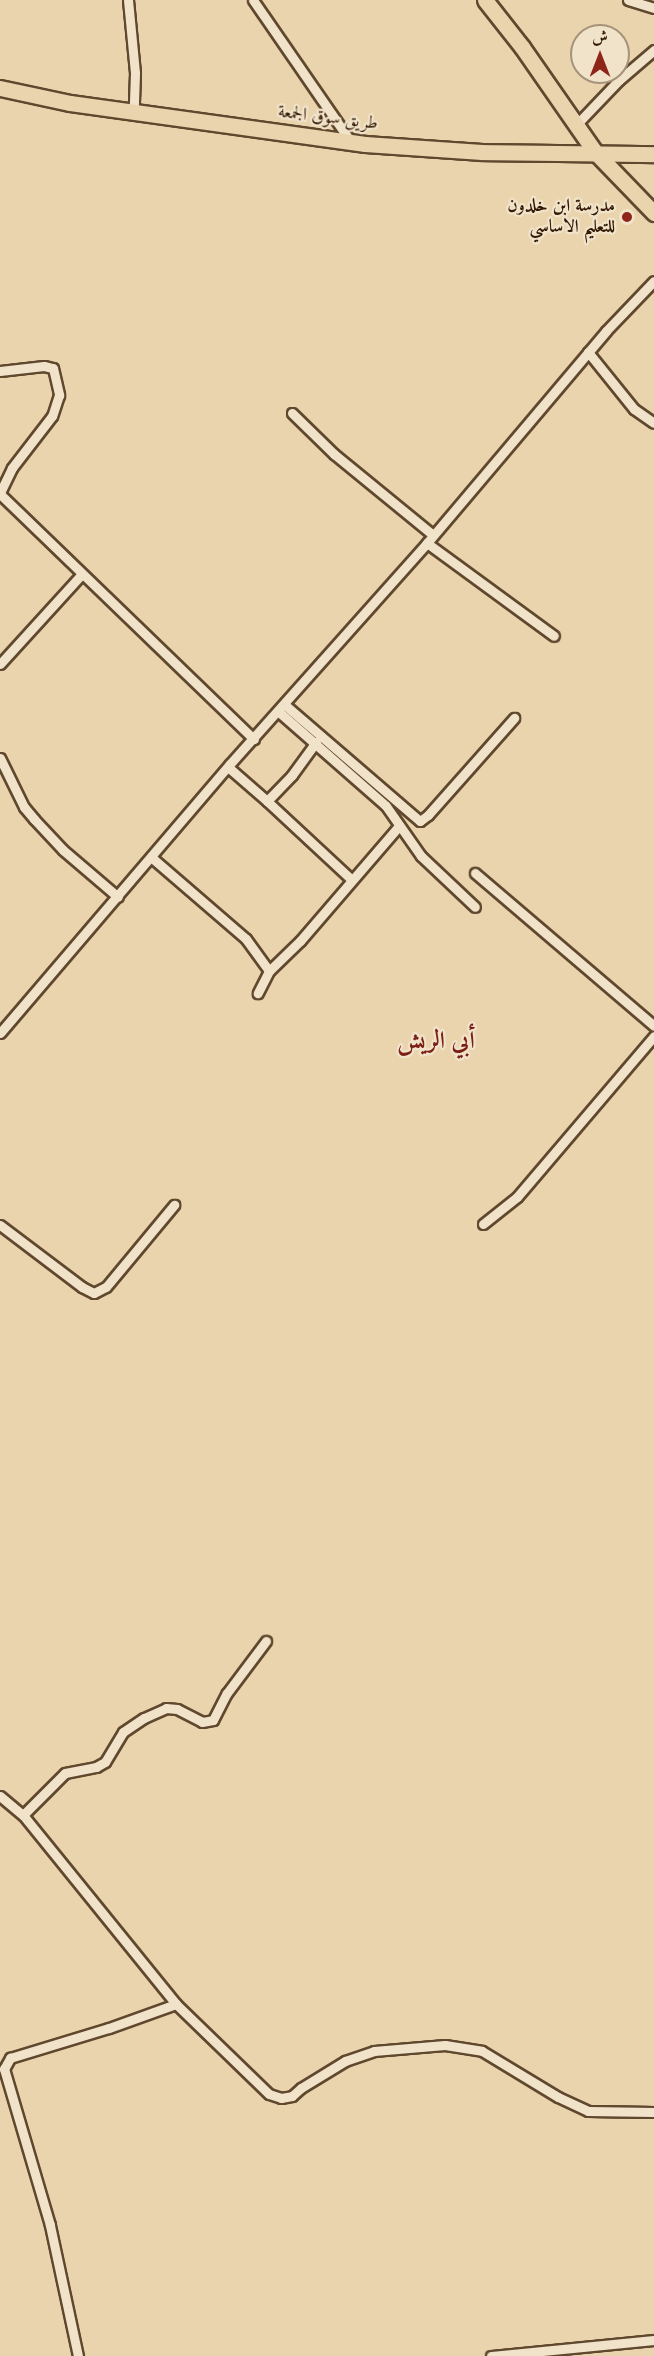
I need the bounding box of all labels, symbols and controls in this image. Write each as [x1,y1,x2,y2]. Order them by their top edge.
north arrow [570,24,630,84]
text: ش [592,30,608,46]
street label: طريق سوق الجمعة [277,101,379,135]
place label: مدرسة ابن خلدون للتعليم الاساسي [507,196,615,238]
marker: مدرسة ابن خلدون للتعليم الاساسي [620,210,634,224]
district label: أبي الريش [397,1029,475,1057]

